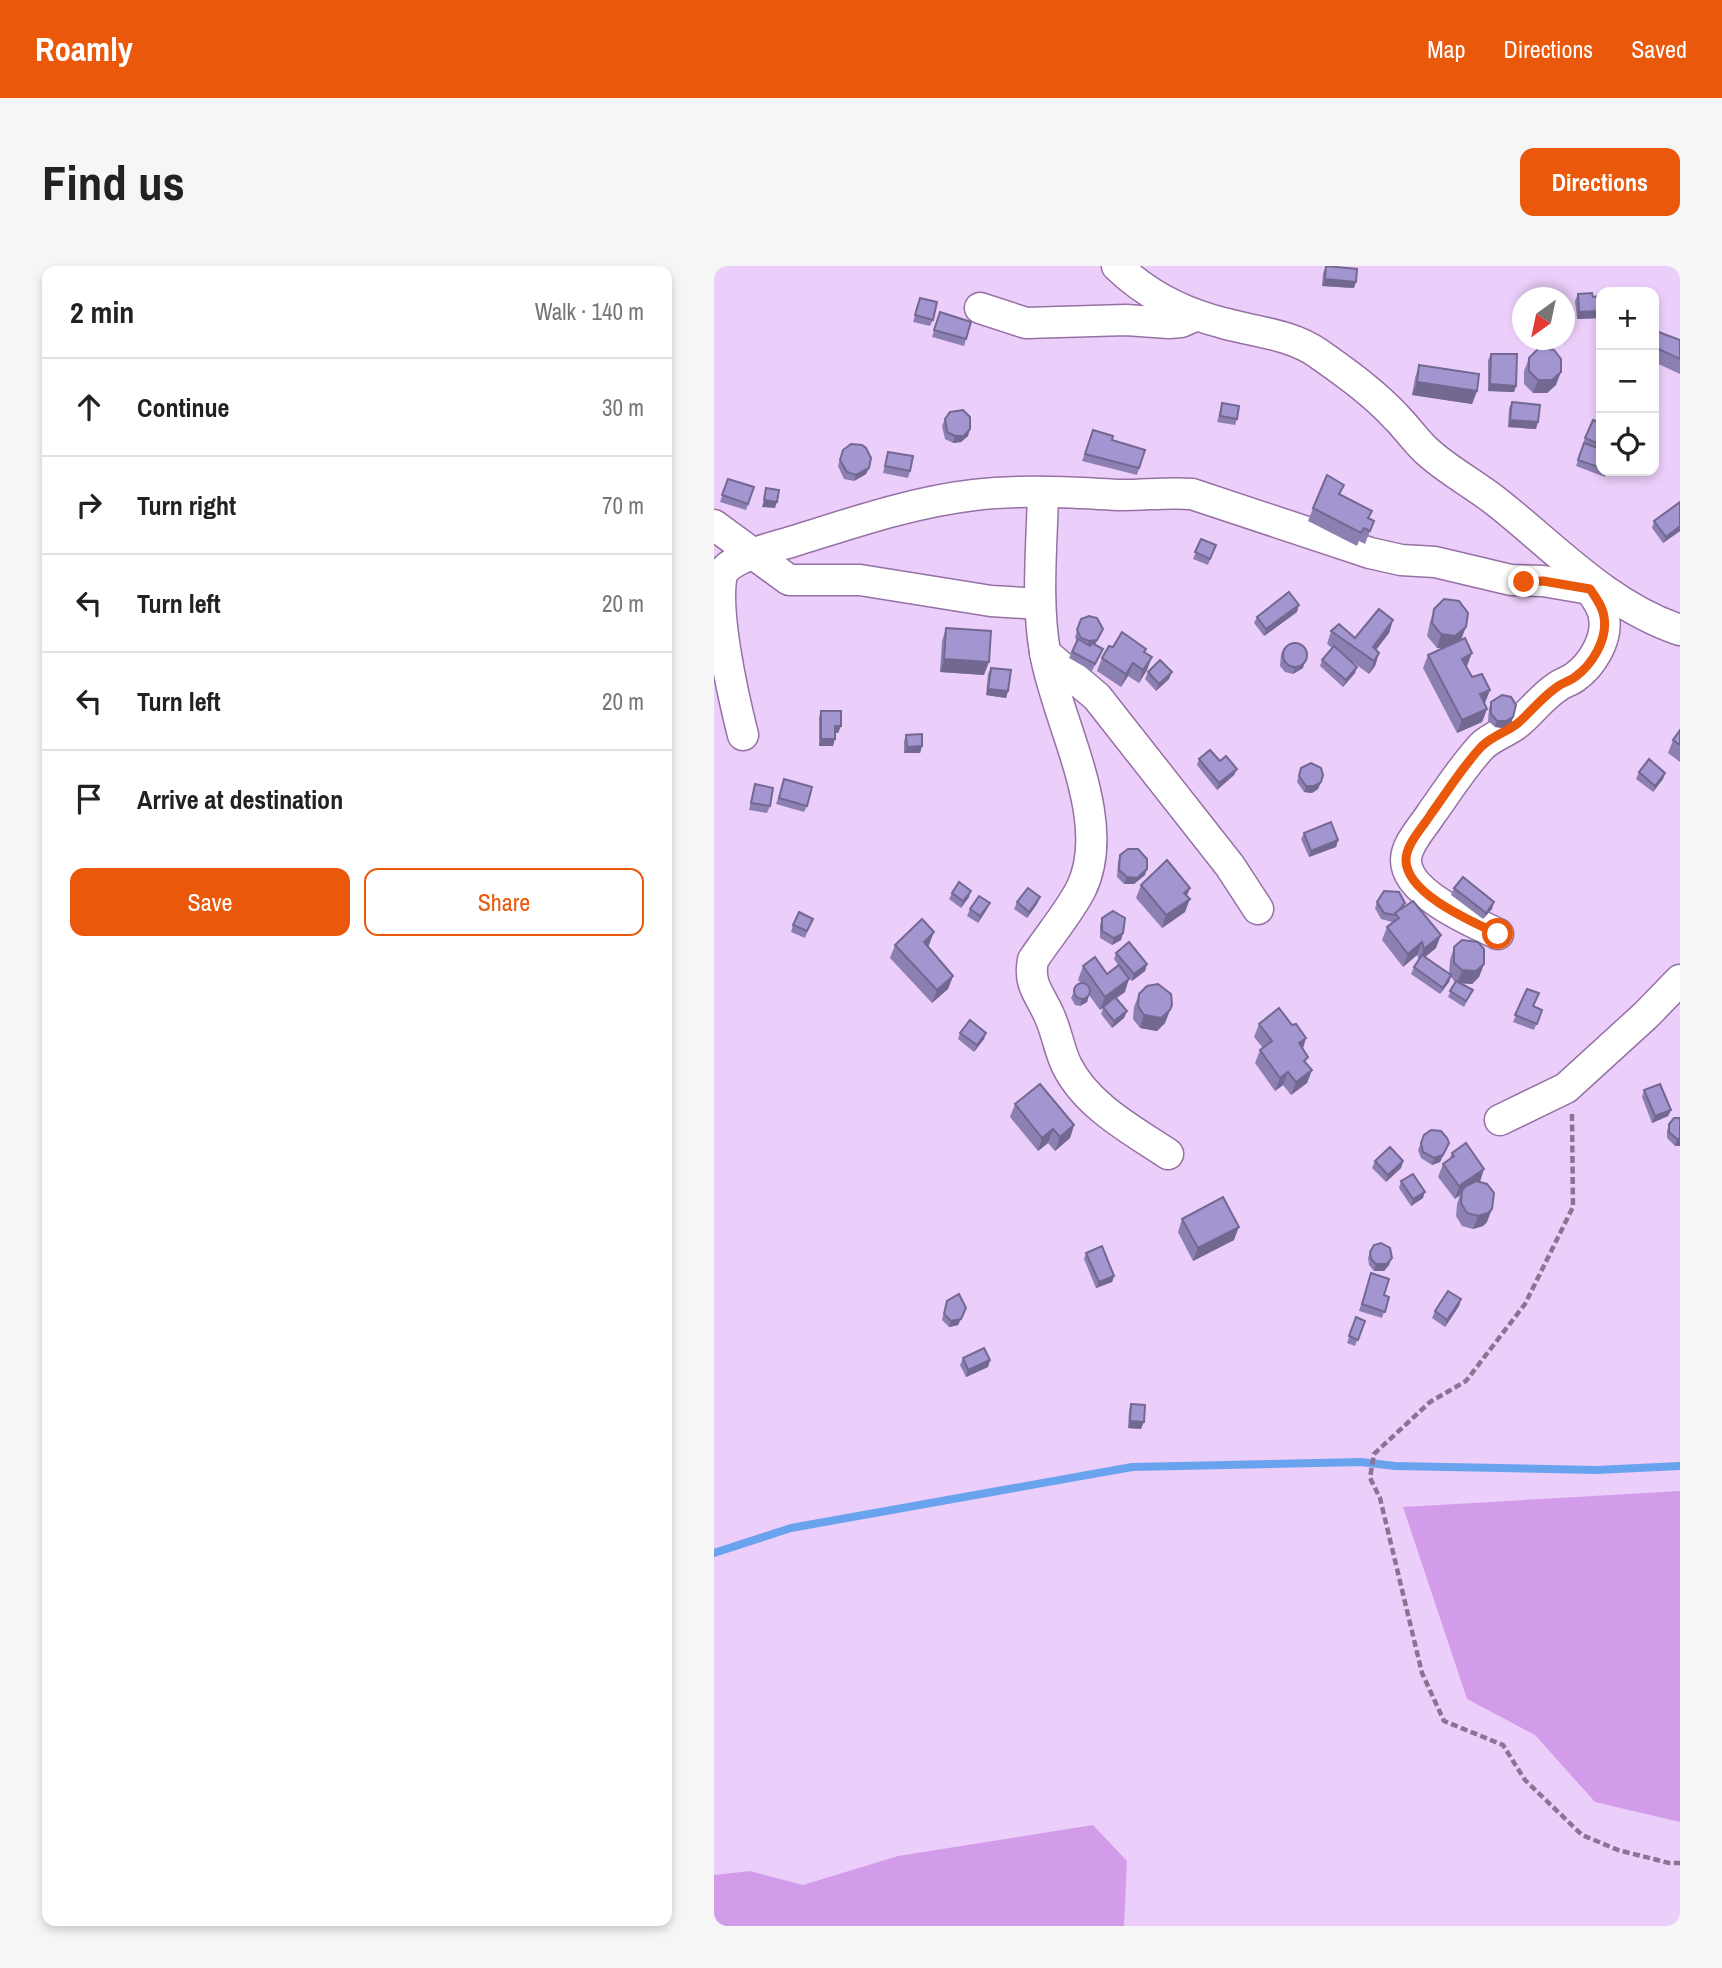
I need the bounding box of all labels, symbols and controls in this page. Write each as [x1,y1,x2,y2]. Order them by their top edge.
text: Roamly [35,27,133,71]
text: Map [1427,33,1465,65]
text: Directions [1503,33,1593,65]
text: Saved [1631,33,1687,65]
button: Directions [1520,148,1680,216]
text: Find us [42,149,185,215]
north arrow [1512,287,1575,350]
map controls [1596,287,1659,476]
button: + [1596,287,1659,350]
text: 2 min [70,292,134,332]
text: Walk · 140 m [535,296,644,327]
button: − [1596,350,1659,413]
icon: ahead [70,388,108,426]
text: Continue [137,390,229,425]
text: 30 m [602,392,644,423]
button: locate [1596,413,1659,476]
icon: right [70,486,108,524]
text: Turn right [137,488,236,523]
text: 70 m [602,490,644,521]
route end [1508,566,1539,597]
icon: left [70,584,108,622]
text: Turn left [137,586,221,621]
text: 20 m [602,588,644,619]
icon: left [70,682,108,720]
text: Turn left [137,684,221,719]
text: 20 m [602,686,644,717]
icon: arrive [70,780,108,818]
text: Arrive at destination [137,782,343,817]
button: Save [70,868,350,936]
button: Share [364,868,644,936]
route start [1482,918,1513,949]

